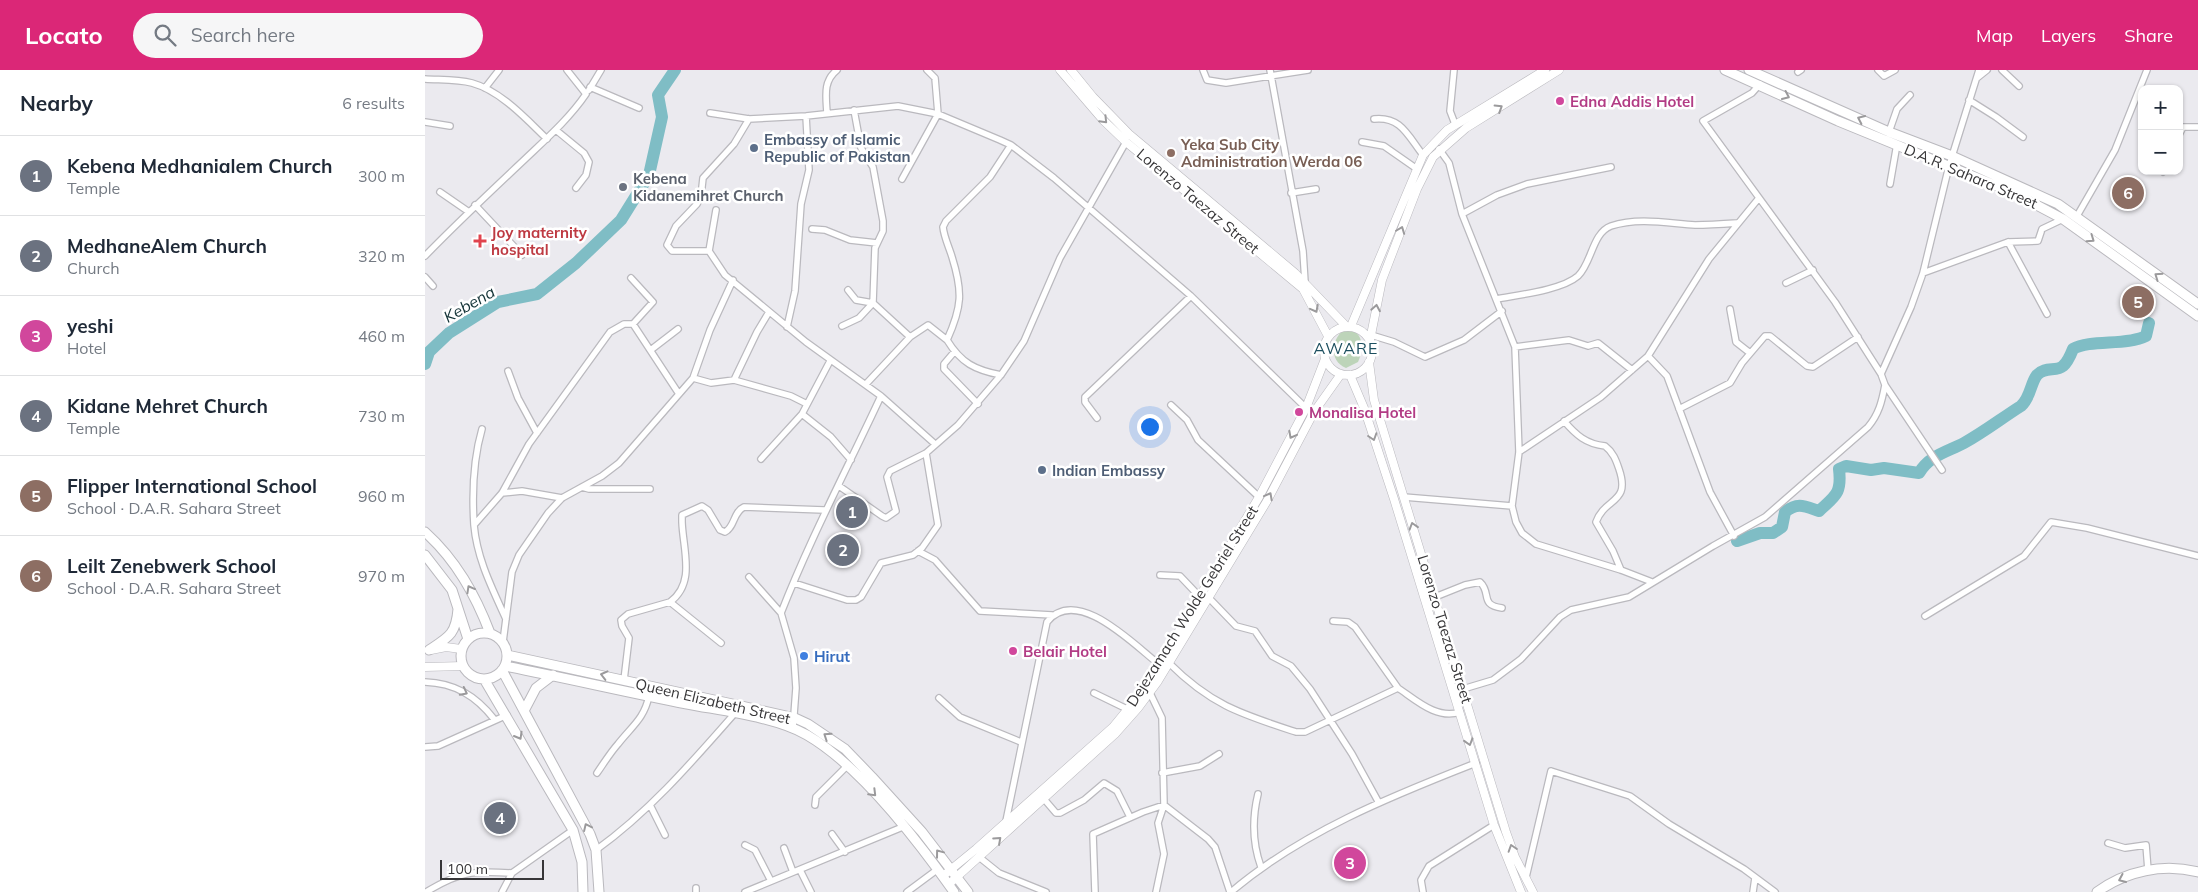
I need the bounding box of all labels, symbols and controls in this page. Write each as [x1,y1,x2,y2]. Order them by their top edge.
search box [133,13,483,58]
text: Locato [25,20,103,50]
icon: search [151,21,179,49]
text: Search here [191,23,295,47]
text: Map [1976,24,2013,47]
text: Layers [2041,24,2096,47]
text: Share [2124,24,2173,47]
map controls [2138,85,2183,175]
button: + [2138,85,2183,130]
text: Nearby [20,90,93,116]
one-way arrow [1781,90,1790,100]
place label: Edna Addis Hotel [1570,92,1694,111]
text: 6 results [342,93,405,113]
marker: Edna Addis Hotel [1554,95,1566,107]
one-way arrow [1493,104,1502,114]
one-way arrow [1098,114,1107,123]
one-way arrow [1857,115,1866,126]
place label: Embassy of Islamic Republic of Pakistan [764,130,911,166]
button: − [2138,130,2183,175]
place label: Yeka Sub City Administration Werda 06 [1180,135,1362,171]
street label: D.A.R. Sahara Street [1902,139,2040,213]
marker: Embassy of Islamic Republic of Pakistan [748,142,760,154]
street label: Lorenzo Taezaz Street [1133,144,1263,258]
marker: Yeka Sub City Administration Werda 06 [1165,147,1177,159]
text: Kebena Medhanialem Church [67,154,332,178]
text: 1 [31,166,41,186]
text: 300 m [358,166,405,186]
place label: Kebena Kidanemihret Church [633,169,784,205]
pin: 6 [2112,174,2144,212]
text: Temple [67,178,120,198]
marker: Kebena Kidanemihret Church [617,181,629,193]
place label: Joy maternity hospital [491,223,588,259]
one-way arrow [1394,226,1405,235]
one-way arrow [2085,233,2094,242]
text: MedhaneAlem Church [67,234,267,258]
marker: Joy maternity hospital [473,234,487,248]
text: 2 [31,246,41,266]
text: 320 m [358,246,405,266]
text: Church [67,258,120,278]
one-way arrow [2154,273,2164,282]
water label: Kebena [440,281,499,327]
pin: 5 [2122,283,2154,321]
one-way arrow [1370,303,1380,312]
one-way arrow [1309,304,1319,313]
text: yeshi [67,314,113,338]
text: 3 [31,326,41,346]
text: 460 m [358,326,405,346]
text: Hotel [67,338,106,358]
district label: AWARE [1313,338,1379,358]
text: Kidane Mehret Church [67,394,268,418]
place label: Monalisa Hotel [1309,403,1416,422]
text: 4 [31,406,41,426]
text: 730 m [358,406,405,426]
marker: Monalisa Hotel [1293,406,1305,418]
your location [1137,414,1163,440]
text: Temple [67,418,120,438]
one-way arrow [1288,430,1298,439]
one-way arrow [1368,432,1378,440]
place label: Indian Embassy [1052,461,1166,480]
marker: Indian Embassy [1036,464,1048,476]
text: Flipper International School [67,474,317,498]
text: 5 [31,486,41,506]
text: 960 m [358,486,405,506]
one-way arrow [1263,492,1273,501]
pin: 1 [836,493,868,531]
text: School · D.A.R. Sahara Street [67,498,281,518]
street label: Dejezamach Wolde Gebriel Street [1122,502,1262,710]
one-way arrow [1408,522,1418,530]
pin: 2 [827,531,859,569]
street label: Lorenzo Taezaz Street [1413,553,1477,705]
text: Leilt Zenebwerk School [67,554,276,578]
text: 6 [31,566,41,586]
text: 970 m [358,566,405,586]
text: School · D.A.R. Sahara Street [67,578,281,598]
one-way arrow [466,585,476,594]
place label: Belair Hotel [1023,642,1107,661]
marker: Belair Hotel [1007,645,1019,657]
place label: Hirut [814,647,850,666]
marker: Hirut [798,650,810,662]
one-way arrow [600,671,608,681]
street label: Queen Elizabeth Street [634,674,792,728]
one-way arrow [459,686,468,696]
one-way arrow [513,730,523,739]
one-way arrow [823,733,833,742]
one-way arrow [1464,737,1474,746]
one-way arrow [868,787,877,796]
pin: 4 [484,799,516,837]
one-way arrow [584,824,594,833]
one-way arrow [992,837,1001,846]
pin: 3 [1334,844,1366,882]
one-way arrow [1508,845,1518,853]
one-way arrow [936,850,944,859]
scale bar [440,857,544,880]
text: 100 m [447,860,488,878]
one-way arrow [2118,872,2127,883]

